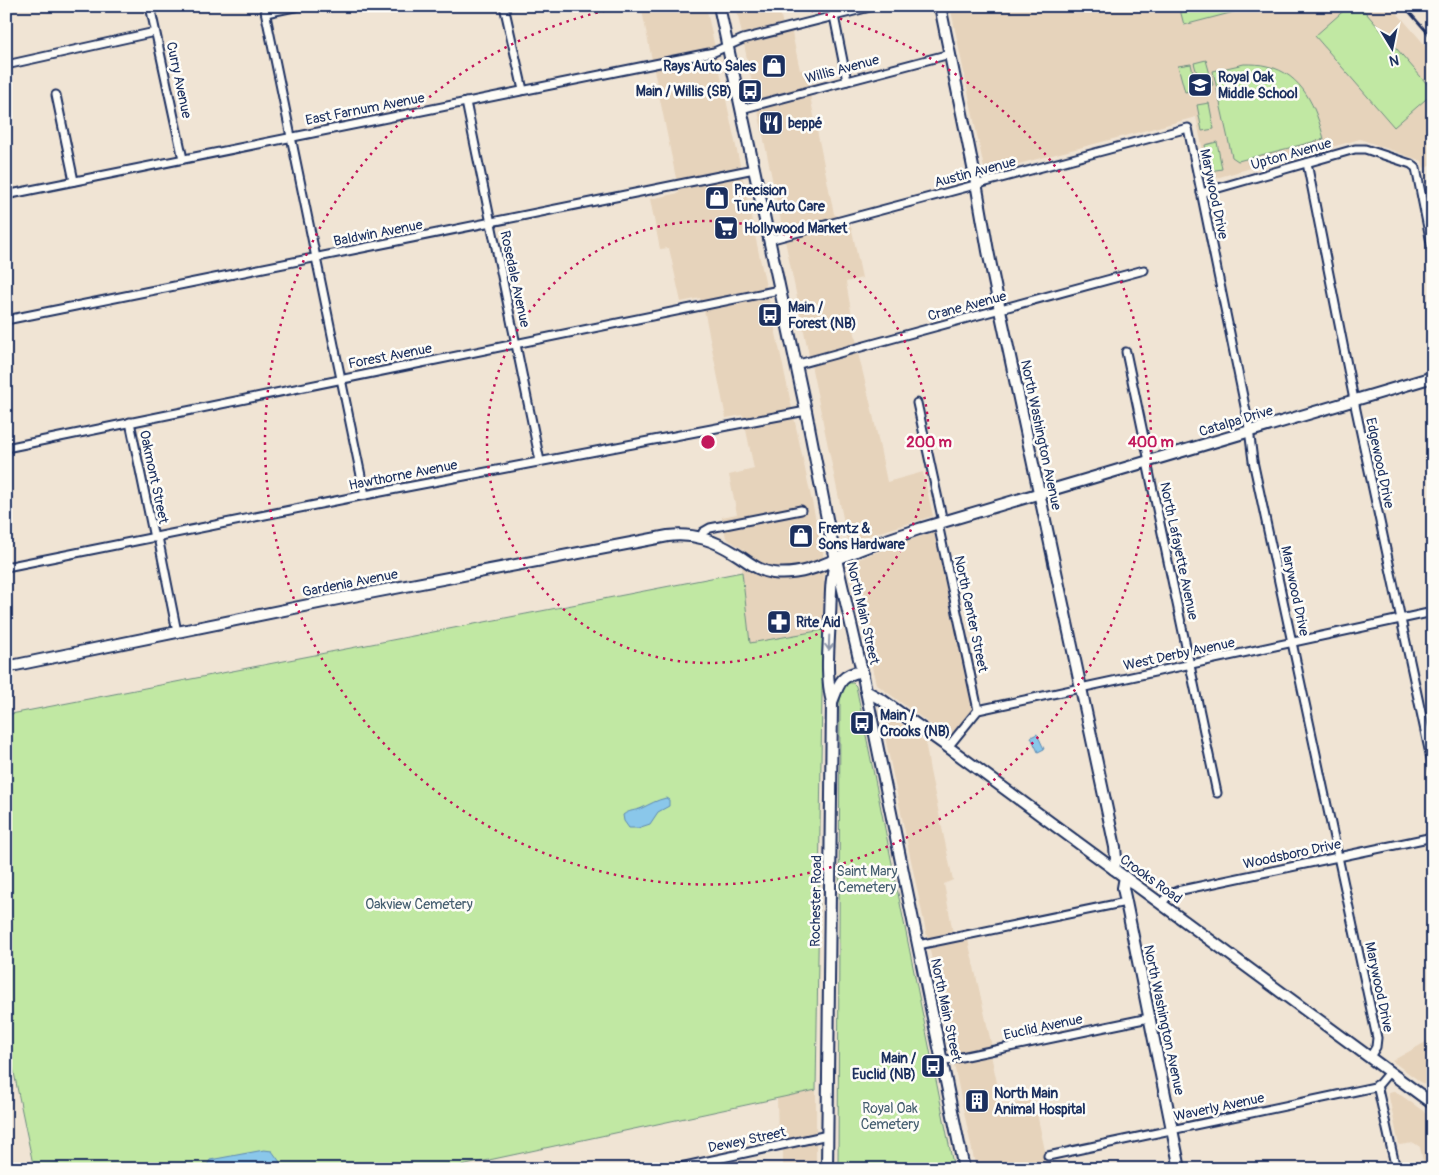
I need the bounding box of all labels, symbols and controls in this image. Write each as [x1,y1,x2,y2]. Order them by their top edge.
north arrow [1366,22,1416,72]
street label: Curry Avenue [163,40,195,120]
street label: Willis Avenue [803,51,881,87]
text: N [1388,51,1400,70]
shop icon: Rays Auto Sales [761,53,787,79]
place label: Rays Auto Sales [663,58,757,75]
place label: Royal Oak Middle School [1218,69,1298,102]
school or university icon: Royal Oak Middle School [1187,72,1213,98]
bus stop icon: Main / Willis (SB) [737,78,763,104]
place label: Main / Willis (SB) [636,83,732,100]
street label: East Farnum Avenue [304,89,426,129]
restaurant icon: beppé [758,110,784,136]
place label: beppé [788,115,823,132]
street label: Upton Avenue [1249,134,1333,174]
street label: Marywood Drive [1196,147,1232,241]
street label: Austin Avenue [932,153,1018,191]
place label: Precision Tune Auto Care [733,182,826,215]
shop icon: Precision Tune Auto Care [704,185,730,211]
supermarket icon: Hollywood Market [713,215,739,241]
street label: Baldwin Avenue [332,216,424,250]
place label: Hollywood Market [744,220,848,237]
street label: Rosedale Avenue [496,229,534,329]
street label: Crane Avenue [926,287,1008,325]
place label: Main / Forest (NB) [788,299,857,332]
bus stop icon: Main / Forest (NB) [757,302,783,328]
street label: Forest Avenue [347,340,433,372]
street label: North Washington Avenue [1017,358,1065,512]
street label: Catalpa Drive [1197,402,1275,440]
street label: Edgewood Drive [1362,416,1398,510]
street label: Oakmont Street [136,429,172,526]
centre of rings [699,433,717,451]
text: 200 m [906,433,952,452]
text: 400 m [1128,433,1174,452]
street label: Hawthorne Avenue [347,456,459,494]
street label: North Lafayette Avenue [1156,481,1202,621]
place label: Frentz & Sons Hardware [818,520,906,553]
shop icon: Frentz & Sons Hardware [788,523,814,549]
street label: Marywood Drive [1277,544,1313,638]
street label: North Center Street [950,554,992,674]
street label: North Main Street [843,560,883,666]
street label: Gardenia Avenue [301,565,399,601]
pharmacy icon: Rite Aid [766,609,792,635]
place label: Rite Aid [796,614,841,631]
one-way arrow [825,634,834,650]
street label: West Derby Avenue [1122,634,1236,674]
place label: Main / Crooks (NB) [880,707,950,740]
bus stop icon: Main / Crooks (NB) [849,710,875,736]
street label: Woodsboro Drive [1241,835,1343,873]
street label: Crooks Road [1117,851,1185,907]
street label: Rochester Road [807,855,825,947]
park label: Saint Mary Cemetery [836,863,898,896]
park label: Oakview Cemetery [365,896,473,913]
street label: Marywood Drive [1361,940,1397,1034]
street label: North Washington Avenue [1140,943,1188,1097]
street label: North Main Street [927,957,965,1064]
street label: Euclid Avenue [1002,1010,1084,1044]
place label: Main / Euclid (NB) [852,1050,916,1083]
bus stop icon: Main / Euclid (NB) [920,1053,946,1079]
place label: North Main Animal Hospital [994,1085,1086,1118]
building icon: North Main Animal Hospital [964,1088,990,1114]
street label: Waverly Avenue [1172,1089,1266,1125]
park label: Royal Oak Cemetery [861,1100,919,1133]
street label: Dewey Street [707,1123,788,1157]

